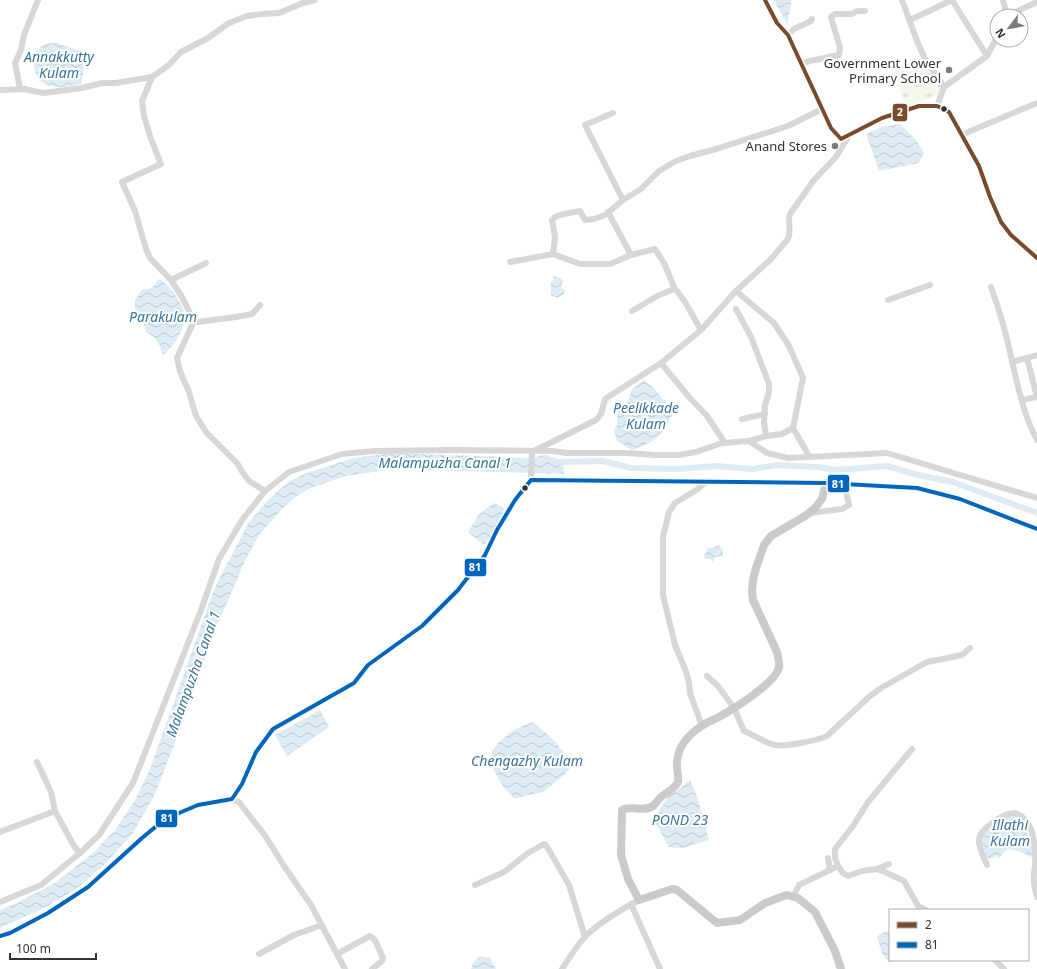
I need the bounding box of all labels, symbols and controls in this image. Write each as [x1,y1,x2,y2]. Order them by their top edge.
north arrow [989,8,1029,48]
text: N [991,26,1009,41]
water label: Annakkutty Kulam [23,47,95,82]
place label: Government Lower Primary School [824,54,942,87]
marker: Government Lower Primary School [944,65,954,75]
line badge: 2 [892,103,908,122]
text: 2 [897,104,903,119]
unlabelled marker [939,104,949,114]
place label: Anand Stores [746,137,827,155]
marker: Anand Stores [830,141,840,151]
water label: Parakulam [129,307,197,326]
water label: Peelikkade Kulam [613,398,679,433]
water label: Malampuzha Canal 1 [379,453,511,472]
line badge: 81 [827,474,850,493]
text: 81 [832,476,844,491]
unlabelled marker [520,483,530,493]
line badge: 81 [464,558,487,577]
text: 81 [469,559,481,574]
water label: Malampuzha Canal 1 [161,608,224,740]
water label: Chengazhy Kulam [471,751,583,770]
line badge: 81 [155,809,178,828]
text: 81 [161,810,173,825]
water label: POND 23 [652,810,708,829]
water label: Illathi Kulam [990,815,1030,850]
legend [889,909,1029,961]
text: 2 [925,916,932,933]
scale bar [10,935,96,961]
text: 81 [925,936,939,953]
text: 100 m [16,940,51,957]

